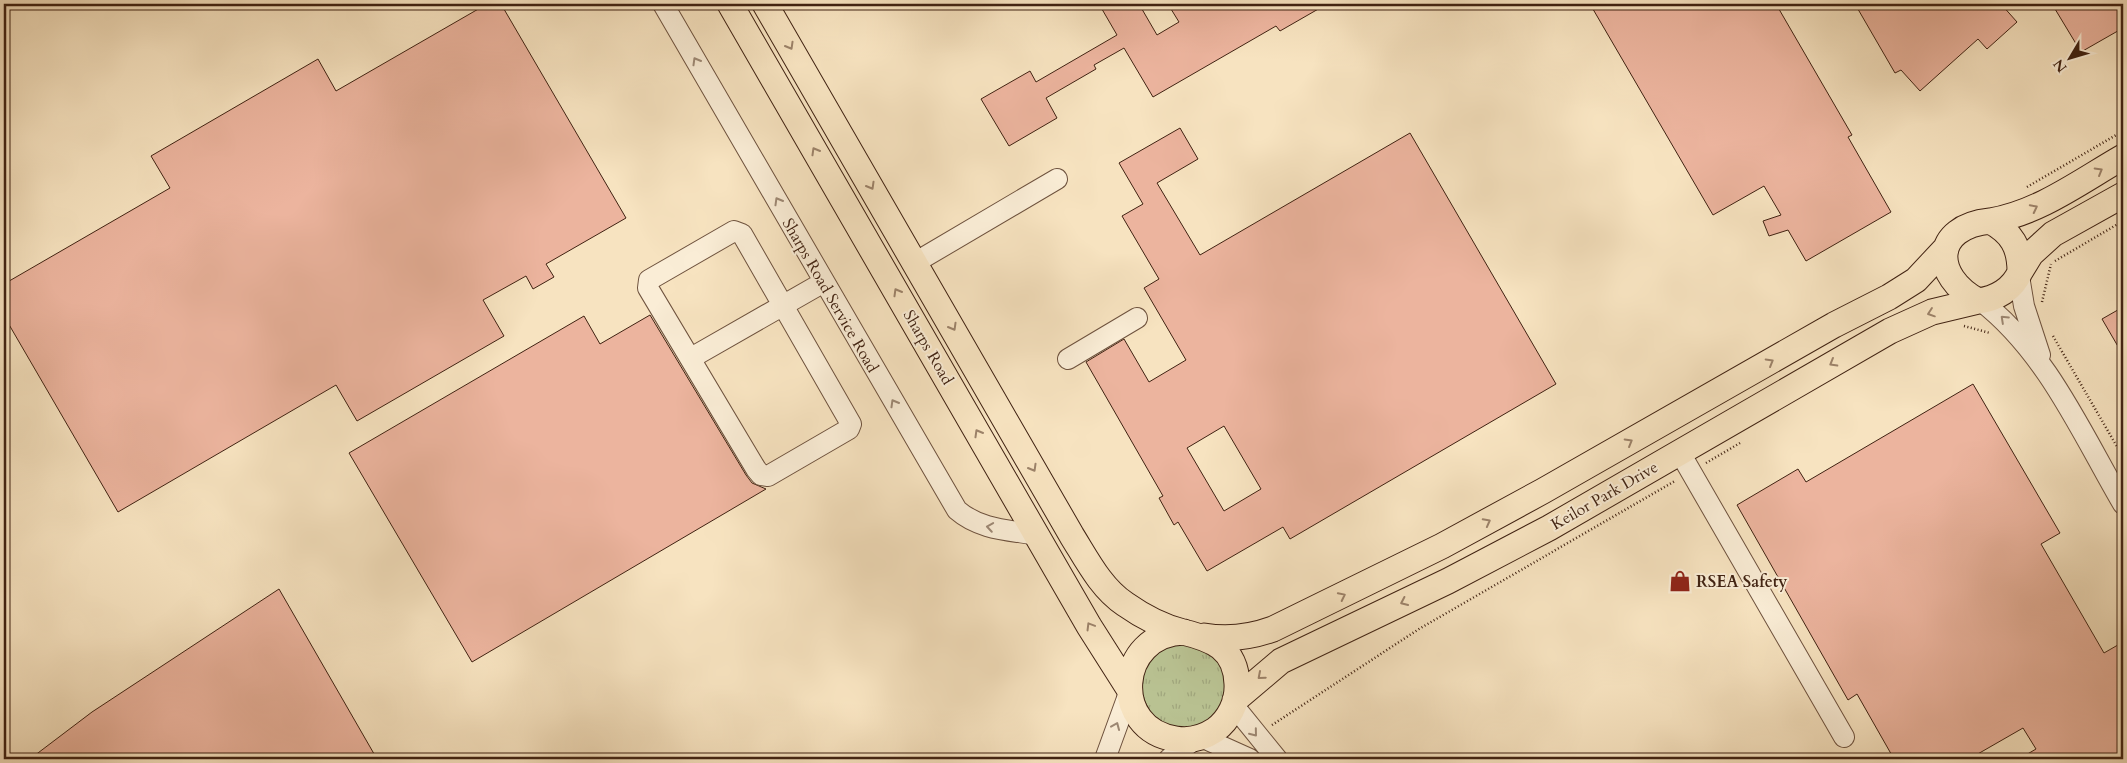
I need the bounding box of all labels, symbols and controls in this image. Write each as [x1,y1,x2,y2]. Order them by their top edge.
north arrow [2044,32,2094,82]
one-way arrow [783,40,793,49]
text: N [2049,55,2071,76]
one-way arrow [693,57,703,66]
one-way arrow [812,148,822,157]
one-way arrow [2094,168,2103,178]
one-way arrow [865,181,875,190]
one-way arrow [774,198,784,207]
one-way arrow [2029,204,2038,214]
street label: Sharps Road Service Road [777,214,884,377]
one-way arrow [893,288,903,297]
street label: Sharps Road [898,306,959,389]
one-way arrow [1927,307,1936,317]
one-way arrow [2000,316,2009,325]
one-way arrow [946,322,956,331]
one-way arrow [1829,357,1838,367]
one-way arrow [1765,358,1774,368]
one-way arrow [890,399,900,408]
one-way arrow [975,429,985,438]
one-way arrow [1624,439,1633,449]
street label: Keilor Park Drive [1547,456,1662,535]
one-way arrow [1027,463,1037,472]
one-way arrow [1482,518,1491,528]
one-way arrow [985,522,993,533]
shop icon: RSEA Safety [1667,568,1693,594]
place label: RSEA Safety [1696,571,1787,593]
one-way arrow [1337,592,1346,602]
one-way arrow [1400,596,1409,606]
one-way arrow [1086,623,1096,632]
one-way arrow [1257,671,1266,680]
one-way arrow [1110,722,1120,730]
one-way arrow [1248,728,1257,737]

